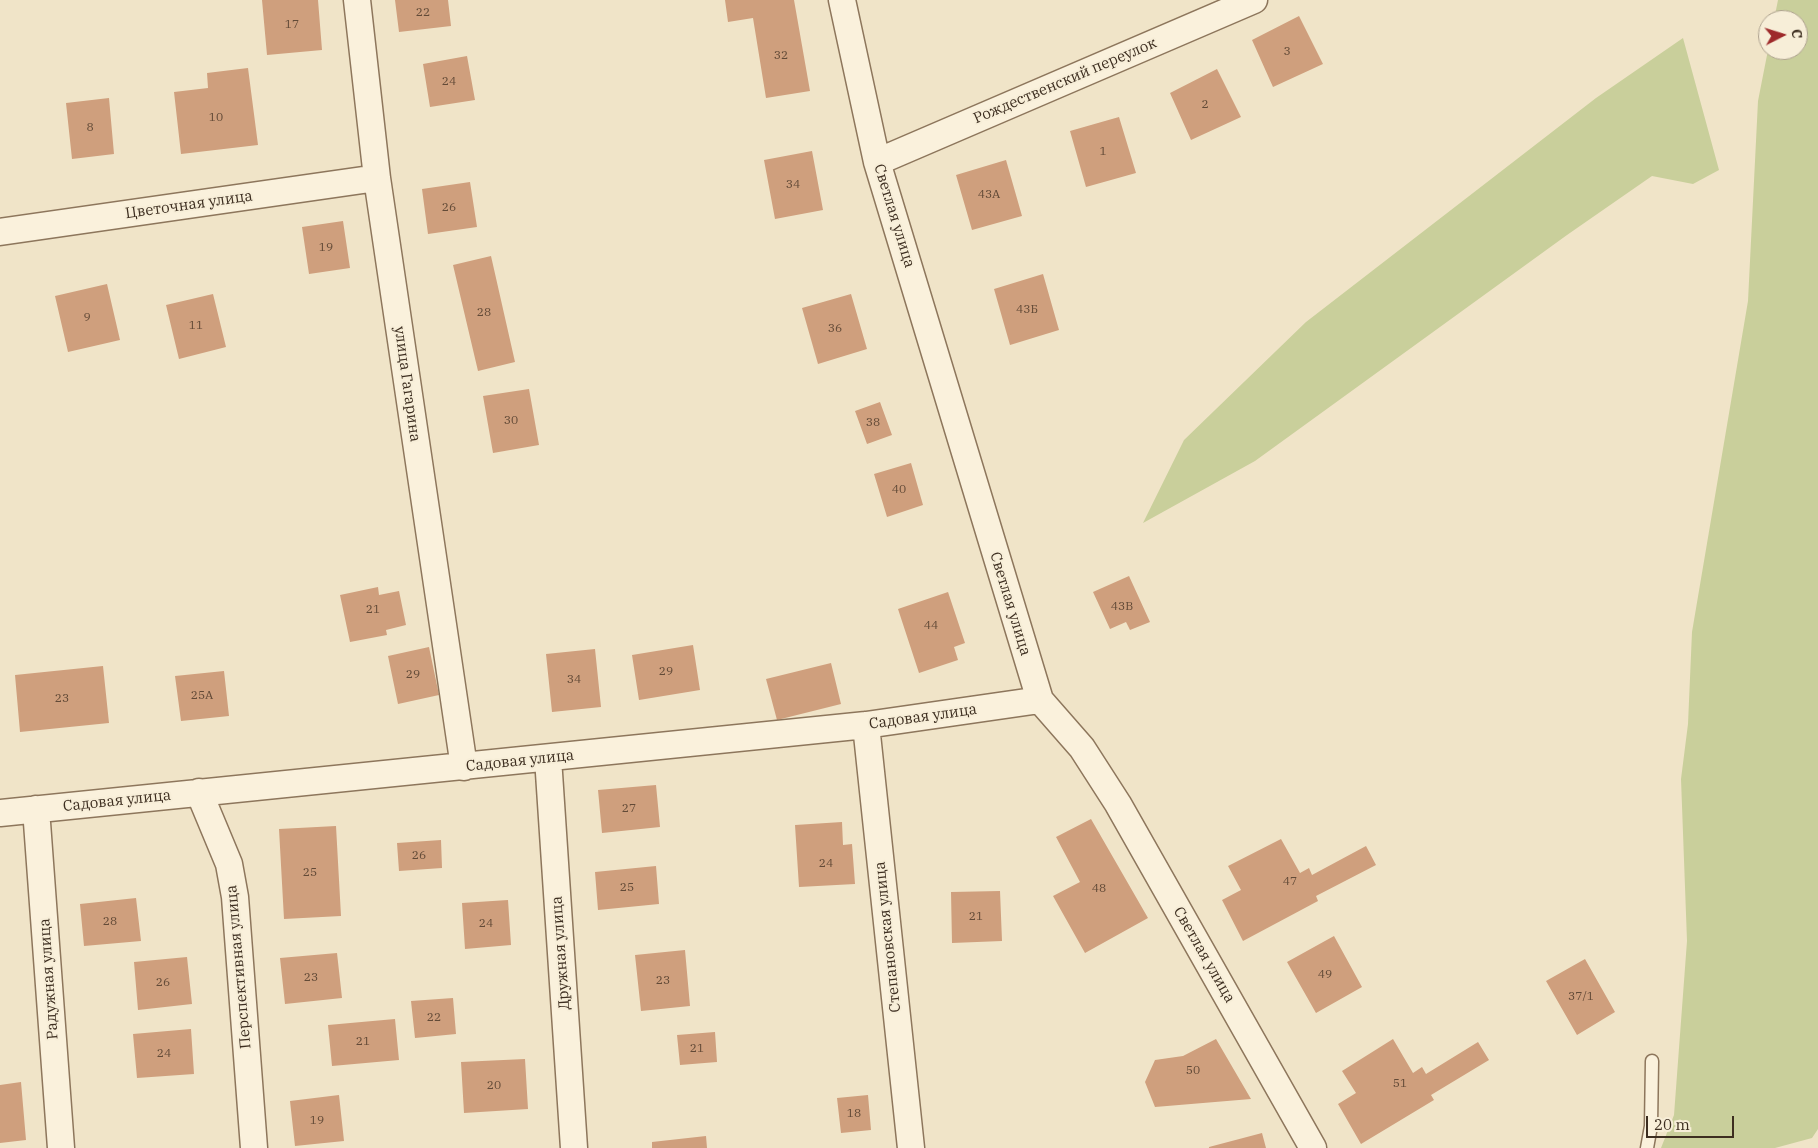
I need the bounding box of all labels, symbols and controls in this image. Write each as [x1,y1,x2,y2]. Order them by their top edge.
house number: 22 [416,6,430,20]
north arrow [1758,10,1808,60]
house number: 17 [285,18,299,32]
text: С [1788,28,1806,39]
street label: Рождественский переулок [971,34,1159,128]
house number: 3 [1283,45,1291,59]
house number: 32 [774,49,788,63]
house number: 24 [442,75,456,89]
house number: 2 [1201,98,1209,112]
house number: 10 [209,111,223,125]
house number: 8 [86,121,94,135]
house number: 1 [1099,145,1107,159]
street label: Светлая улица [870,162,918,270]
house number: 34 [786,178,800,192]
street label: Цветочная улица [124,187,254,223]
house number: 43А [978,188,1000,202]
house number: 26 [442,201,456,215]
house number: 19 [319,241,333,255]
house number: 43Б [1016,303,1038,317]
house number: 28 [477,306,491,320]
house number: 9 [83,311,91,325]
house number: 11 [189,319,203,333]
house number: 36 [828,322,842,336]
street label: улица Гагарина [390,325,424,443]
house number: 30 [504,414,518,428]
house number: 38 [866,416,880,430]
house number: 40 [892,483,906,497]
street label: Светлая улица [986,550,1034,658]
house number: 43В [1111,600,1133,614]
house number: 21 [366,603,380,617]
house number: 44 [924,619,938,633]
house number: 29 [659,665,673,679]
house number: 29 [406,668,420,682]
house number: 34 [567,673,581,687]
house number: 25А [191,689,213,703]
house number: 23 [55,692,69,706]
street label: Садовая улица [868,701,978,733]
street label: Садовая улица [465,746,575,776]
street label: Садовая улица [62,786,172,816]
house number: 27 [622,802,636,816]
house number: 26 [412,849,426,863]
house number: 24 [819,857,833,871]
street label: Степановская улица [871,861,905,1013]
house number: 25 [303,866,317,880]
house number: 47 [1283,875,1297,889]
house number: 25 [620,881,634,895]
house number: 48 [1092,882,1106,896]
street label: Перспективная улица [223,884,255,1050]
street label: Дружная улица [548,895,574,1011]
street label: Светлая улица [1169,904,1239,1006]
house number: 21 [969,910,983,924]
house number: 28 [103,915,117,929]
house number: 24 [479,917,493,931]
street label: Радужная улица [36,918,62,1040]
house number: 49 [1318,968,1332,982]
house number: 23 [304,971,318,985]
house number: 23 [656,974,670,988]
house number: 26 [156,976,170,990]
house number: 37/1 [1568,990,1594,1004]
house number: 22 [427,1011,441,1025]
house number: 21 [356,1035,370,1049]
house number: 21 [690,1042,704,1056]
house number: 24 [157,1047,171,1061]
house number: 50 [1186,1064,1200,1078]
house number: 51 [1393,1077,1407,1091]
house number: 20 [487,1079,501,1093]
scale bar [1648,1106,1736,1138]
house number: 18 [847,1107,861,1121]
house number: 19 [310,1114,324,1128]
text: 20 m [1654,1115,1690,1134]

